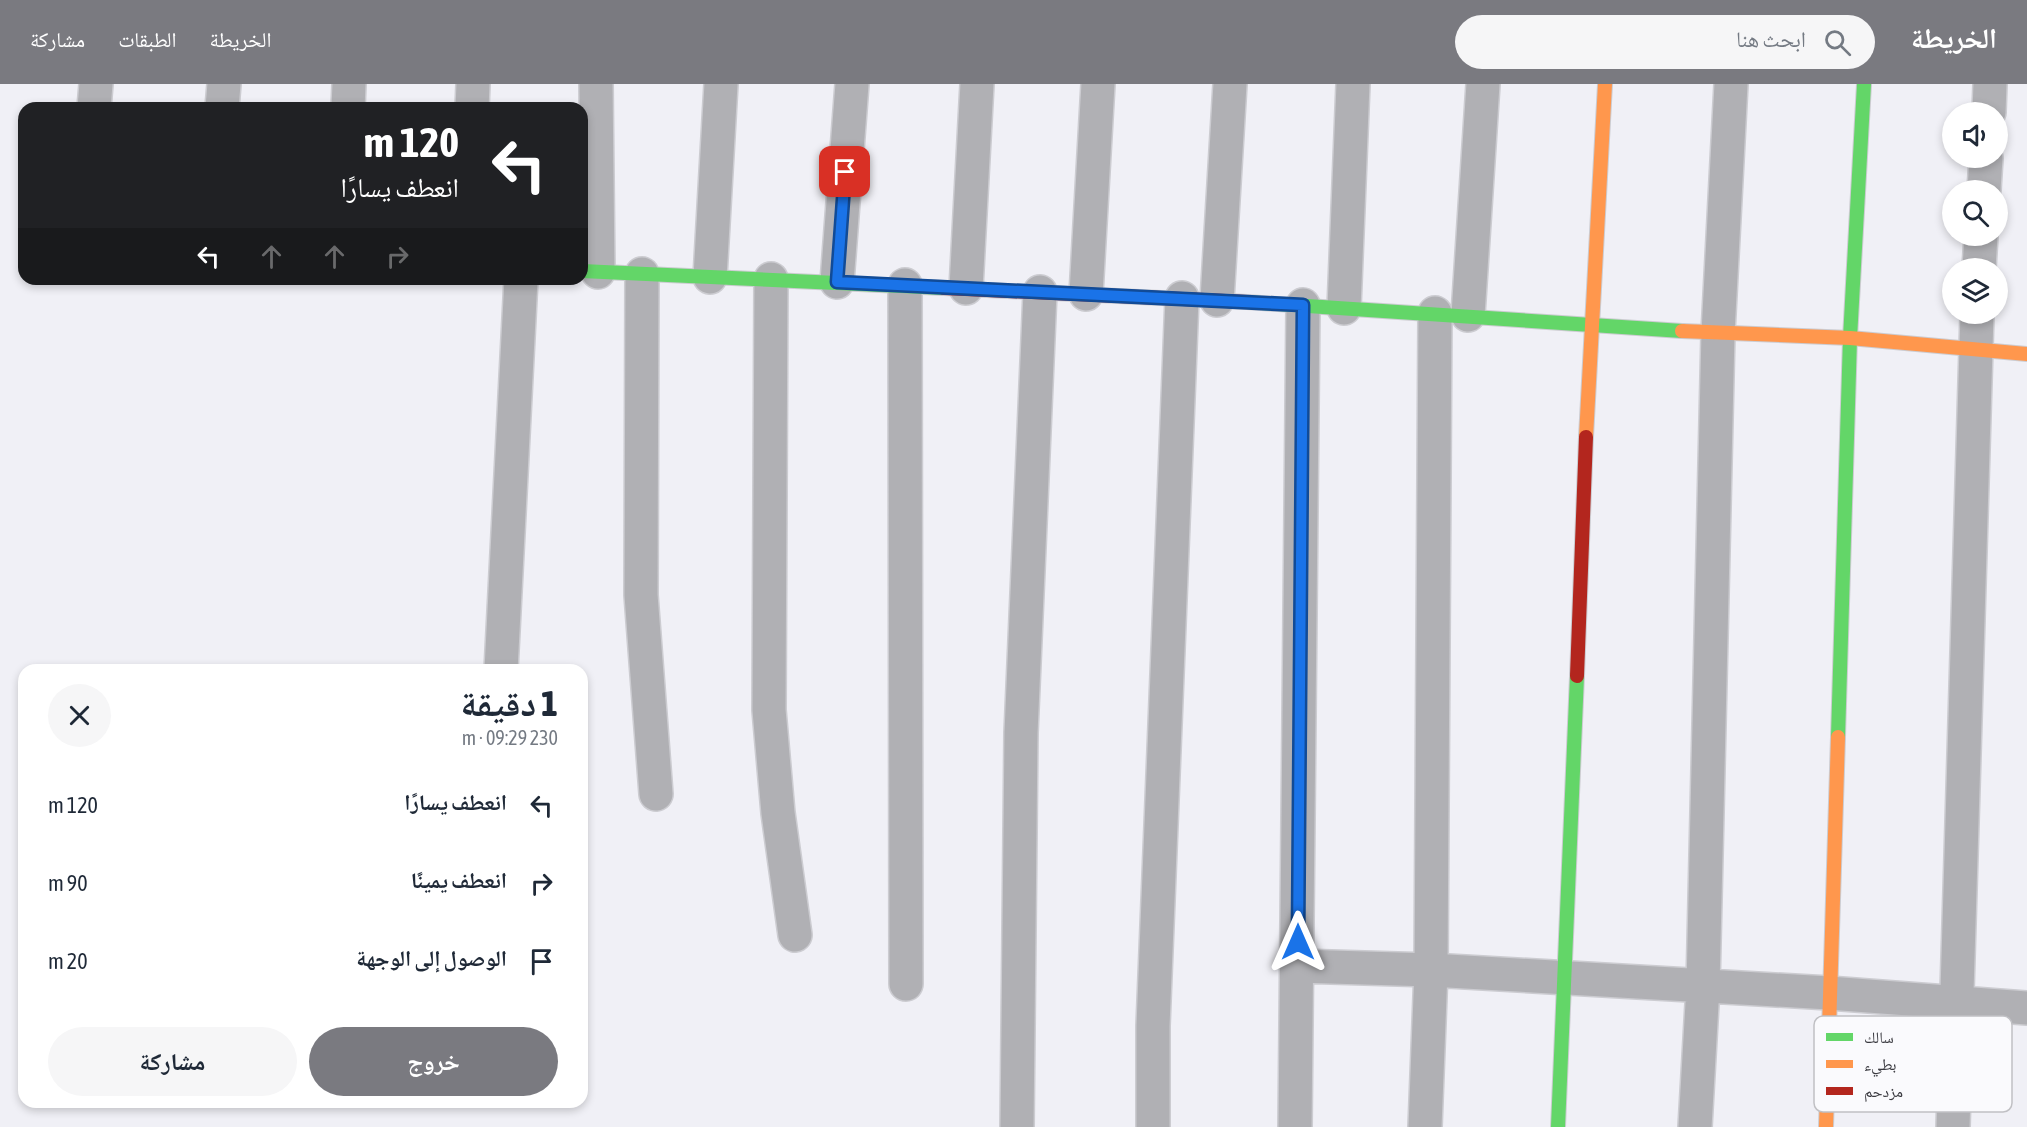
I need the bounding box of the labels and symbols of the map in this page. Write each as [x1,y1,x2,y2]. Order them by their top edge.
pin [819,146,870,197]
position arrow [1266,910,1330,974]
legend [1814,1016,2012,1112]
text: سالك [1864,1028,1894,1046]
text: بطيء [1864,1055,1896,1077]
text: مزدحم [1864,1082,1903,1102]

